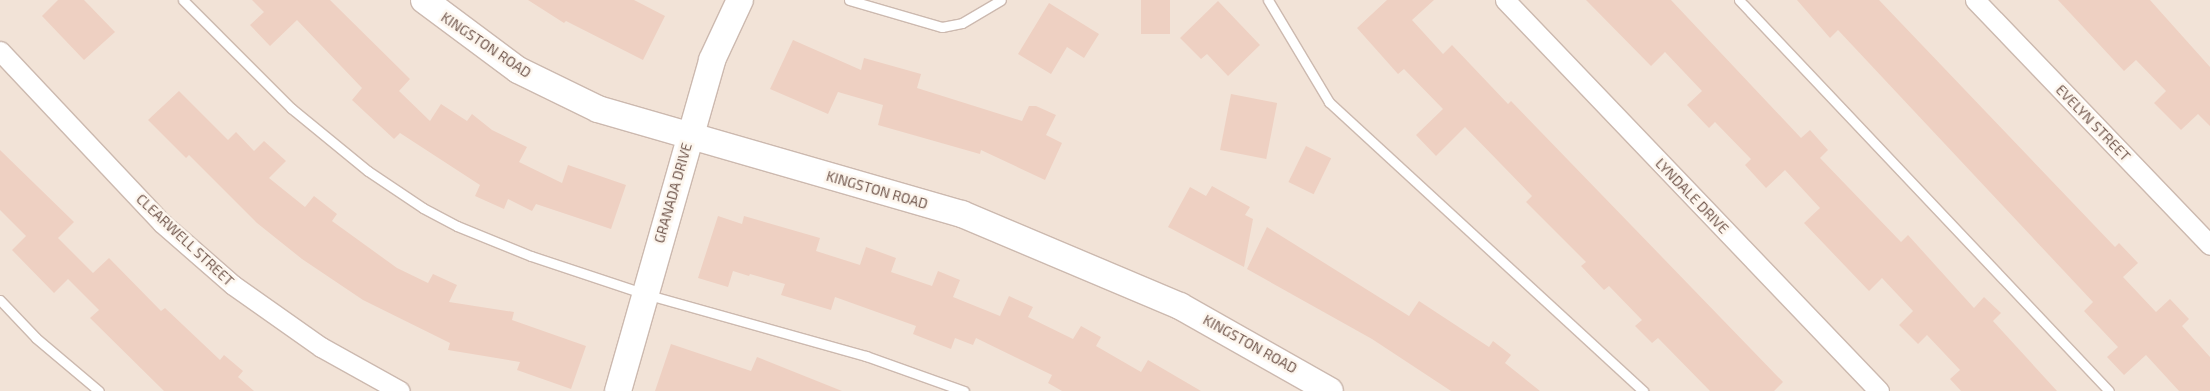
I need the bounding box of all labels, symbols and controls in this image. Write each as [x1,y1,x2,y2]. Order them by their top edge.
street label: KINGSTON ROAD [438,9,534,81]
street label: EVELYN STREET [2052,81,2134,165]
street label: GRANADA DRIVE [651,141,695,245]
street label: LYNDALE DRIVE [1652,155,1732,237]
street label: KINGSTON ROAD [824,167,930,213]
street label: CLEARWELL STREET [133,190,237,290]
street label: KINGSTON ROAD [1200,311,1300,377]

